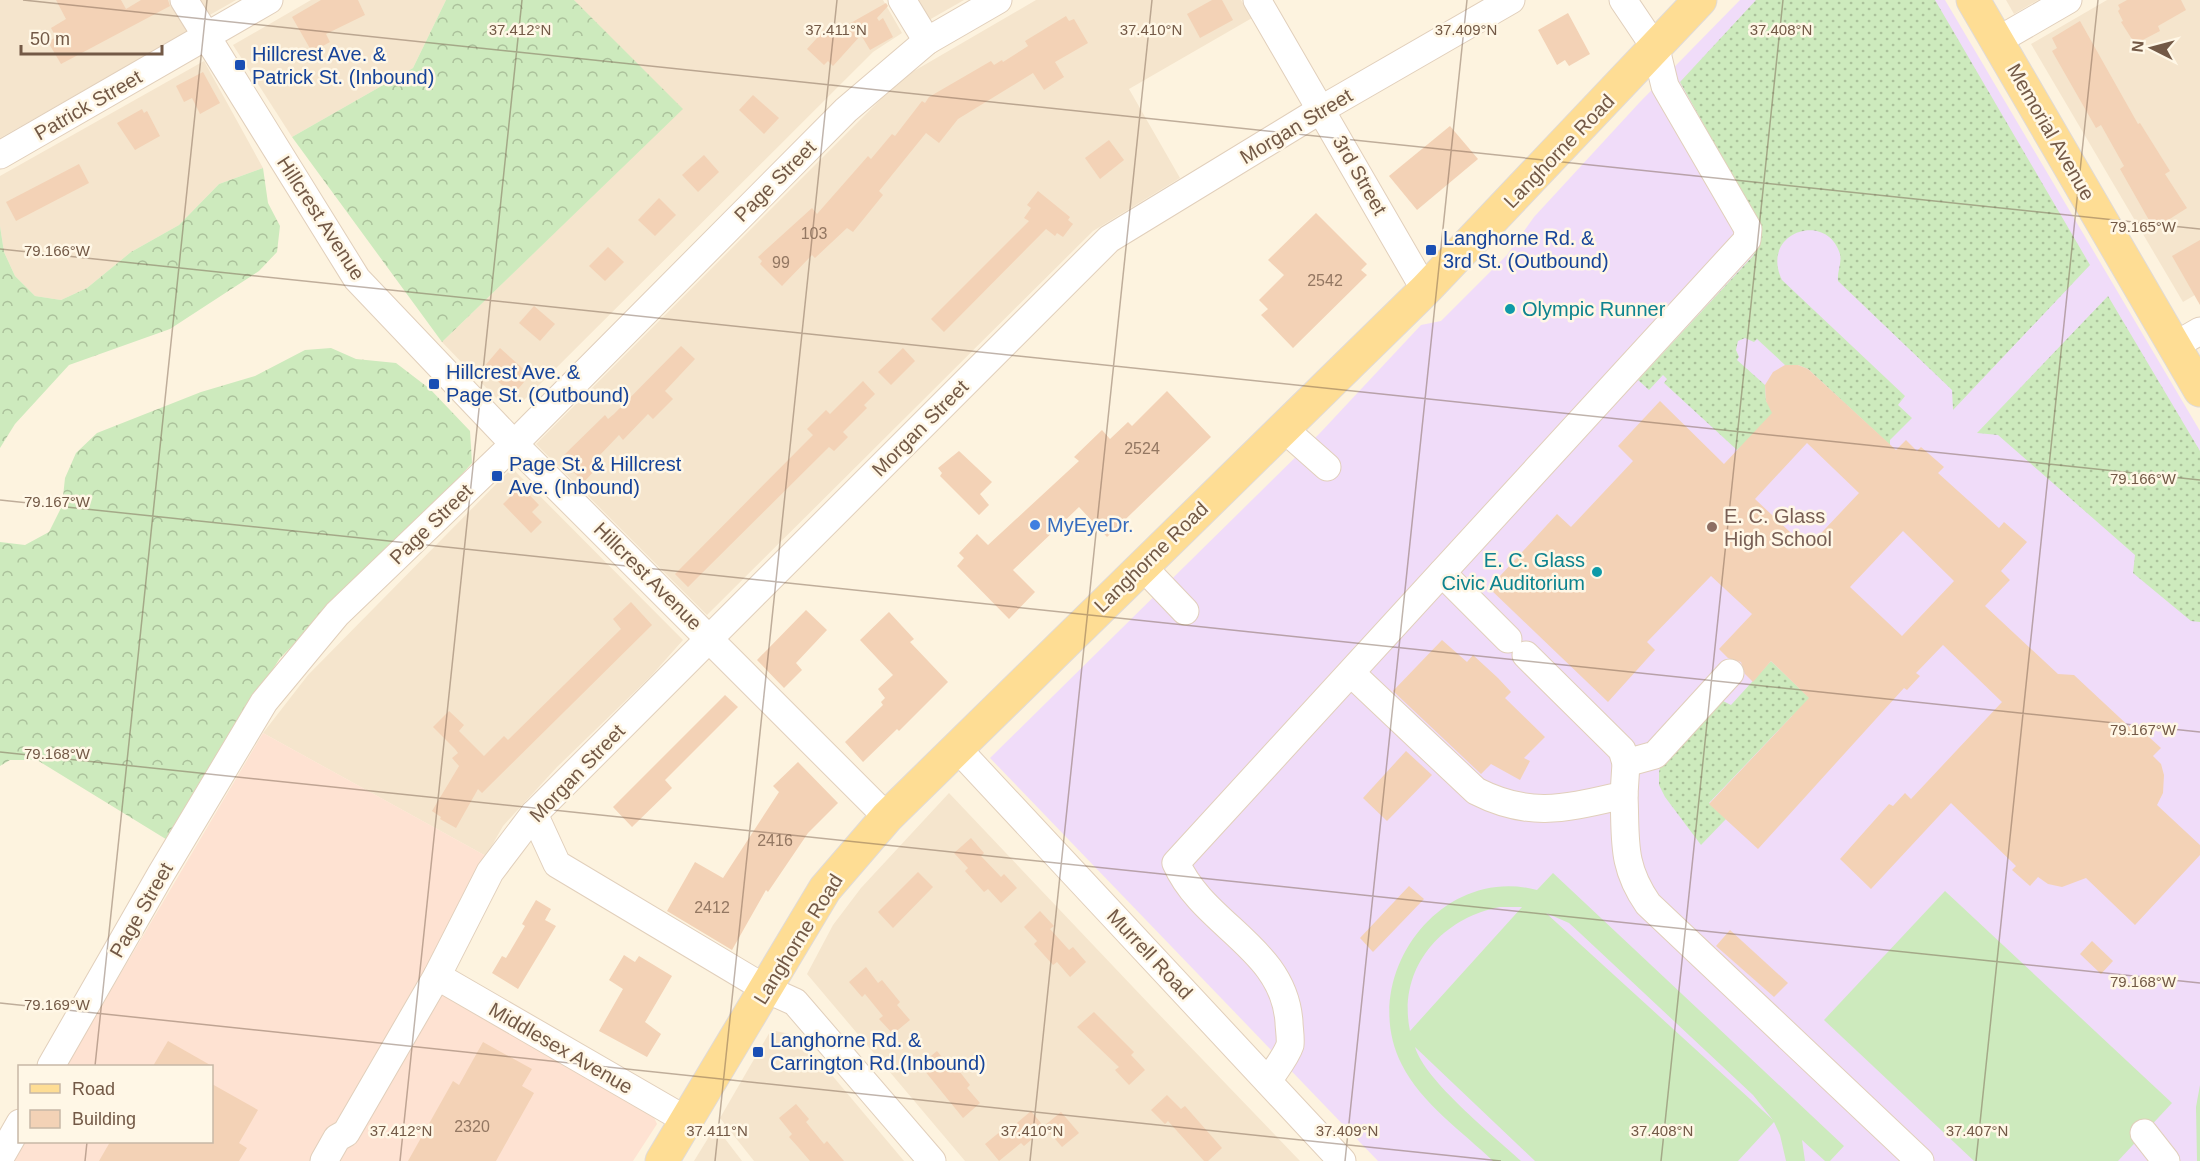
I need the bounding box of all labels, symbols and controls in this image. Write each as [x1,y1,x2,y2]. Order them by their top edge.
scale bar [21,18,162,56]
north arrow [2122,18,2182,78]
text: 37.412°N [489,21,551,38]
text: 37.411°N [805,21,867,38]
text: 37.410°N [1120,21,1182,38]
text: 37.409°N [1435,21,1497,38]
text: 37.408°N [1750,21,1812,38]
text: 50 m [30,29,70,49]
text: N [2129,40,2147,53]
place label: Hillcrest Ave. & Patrick St. (Inbound) [252,43,434,88]
marker: Hillcrest Ave. & Patrick St. (Inbound) [233,58,247,72]
street label: Memorial Avenue [2003,60,2099,204]
street label: Patrick Street [31,65,146,145]
street label: Morgan Street [1236,84,1356,168]
street label: Langhorne Road [1499,90,1619,212]
street label: 3rd Street [1329,131,1392,219]
street label: Page Street [730,136,820,226]
street label: Hillcrest Avenue [273,152,369,284]
text: 79.165°W [2110,218,2177,235]
house number: 103 [801,225,827,242]
place label: Langhorne Rd. & 3rd St. (Outbound) [1443,227,1609,272]
text: 79.166°W [24,242,91,259]
marker: Langhorne Rd. & 3rd St. (Outbound) [1424,243,1438,257]
house number: 99 [772,254,790,271]
house number: 2542 [1307,272,1343,289]
place label: Olympic Runner [1522,298,1666,320]
marker: Olympic Runner [1503,302,1517,316]
place label: Hillcrest Ave. & Page St. (Outbound) [446,361,629,406]
street label: Morgan Street [867,375,973,481]
marker: Hillcrest Ave. & Page St. (Outbound) [427,377,441,391]
house number: 2524 [1124,440,1160,457]
place label: Page St. & Hillcrest Ave. (Inbound) [509,453,682,498]
marker: Page St. & Hillcrest Ave. (Inbound) [490,469,504,483]
text: 79.166°W [2110,470,2177,487]
street label: Page Street [385,479,477,569]
text: 79.167°W [24,493,91,510]
street label: Langhorne Road [1090,497,1212,617]
place label: E. C. Glass High School [1724,505,1832,550]
place label: MyEyeDr. [1047,514,1134,536]
street label: Hillcrest Avenue [590,518,706,634]
marker: MyEyeDr. [1028,518,1042,532]
marker: E. C. Glass High School [1705,520,1719,534]
place label: E. C. Glass Civic Auditorium [1442,549,1585,594]
marker: E. C. Glass Civic Auditorium [1590,565,1604,579]
street label: Morgan Street [525,719,629,826]
text: 79.167°W [2110,721,2177,738]
text: 79.168°W [24,745,91,762]
house number: 2416 [757,832,793,849]
street label: Page Street [105,858,177,961]
street label: Langhorne Road [749,870,847,1008]
house number: 2412 [694,899,730,916]
street label: Murrell Road [1103,905,1197,1003]
text: 79.168°W [2110,973,2177,990]
text: 79.169°W [24,996,91,1013]
street label: Middlesex Avenue [485,998,637,1098]
place label: Langhorne Rd. & Carrington Rd.(Inbound) [770,1029,986,1074]
marker: Langhorne Rd. & Carrington Rd.(Inbound) [751,1045,765,1059]
legend [18,1065,213,1143]
text: Road [72,1079,115,1099]
text: Building [72,1109,136,1129]
house number: 2320 [454,1118,490,1135]
text: 37.412°N [370,1122,432,1139]
text: 37.411°N [686,1122,748,1139]
text: 37.410°N [1001,1122,1063,1139]
text: 37.409°N [1316,1122,1378,1139]
text: 37.408°N [1631,1122,1693,1139]
text: 37.407°N [1946,1122,2008,1139]

